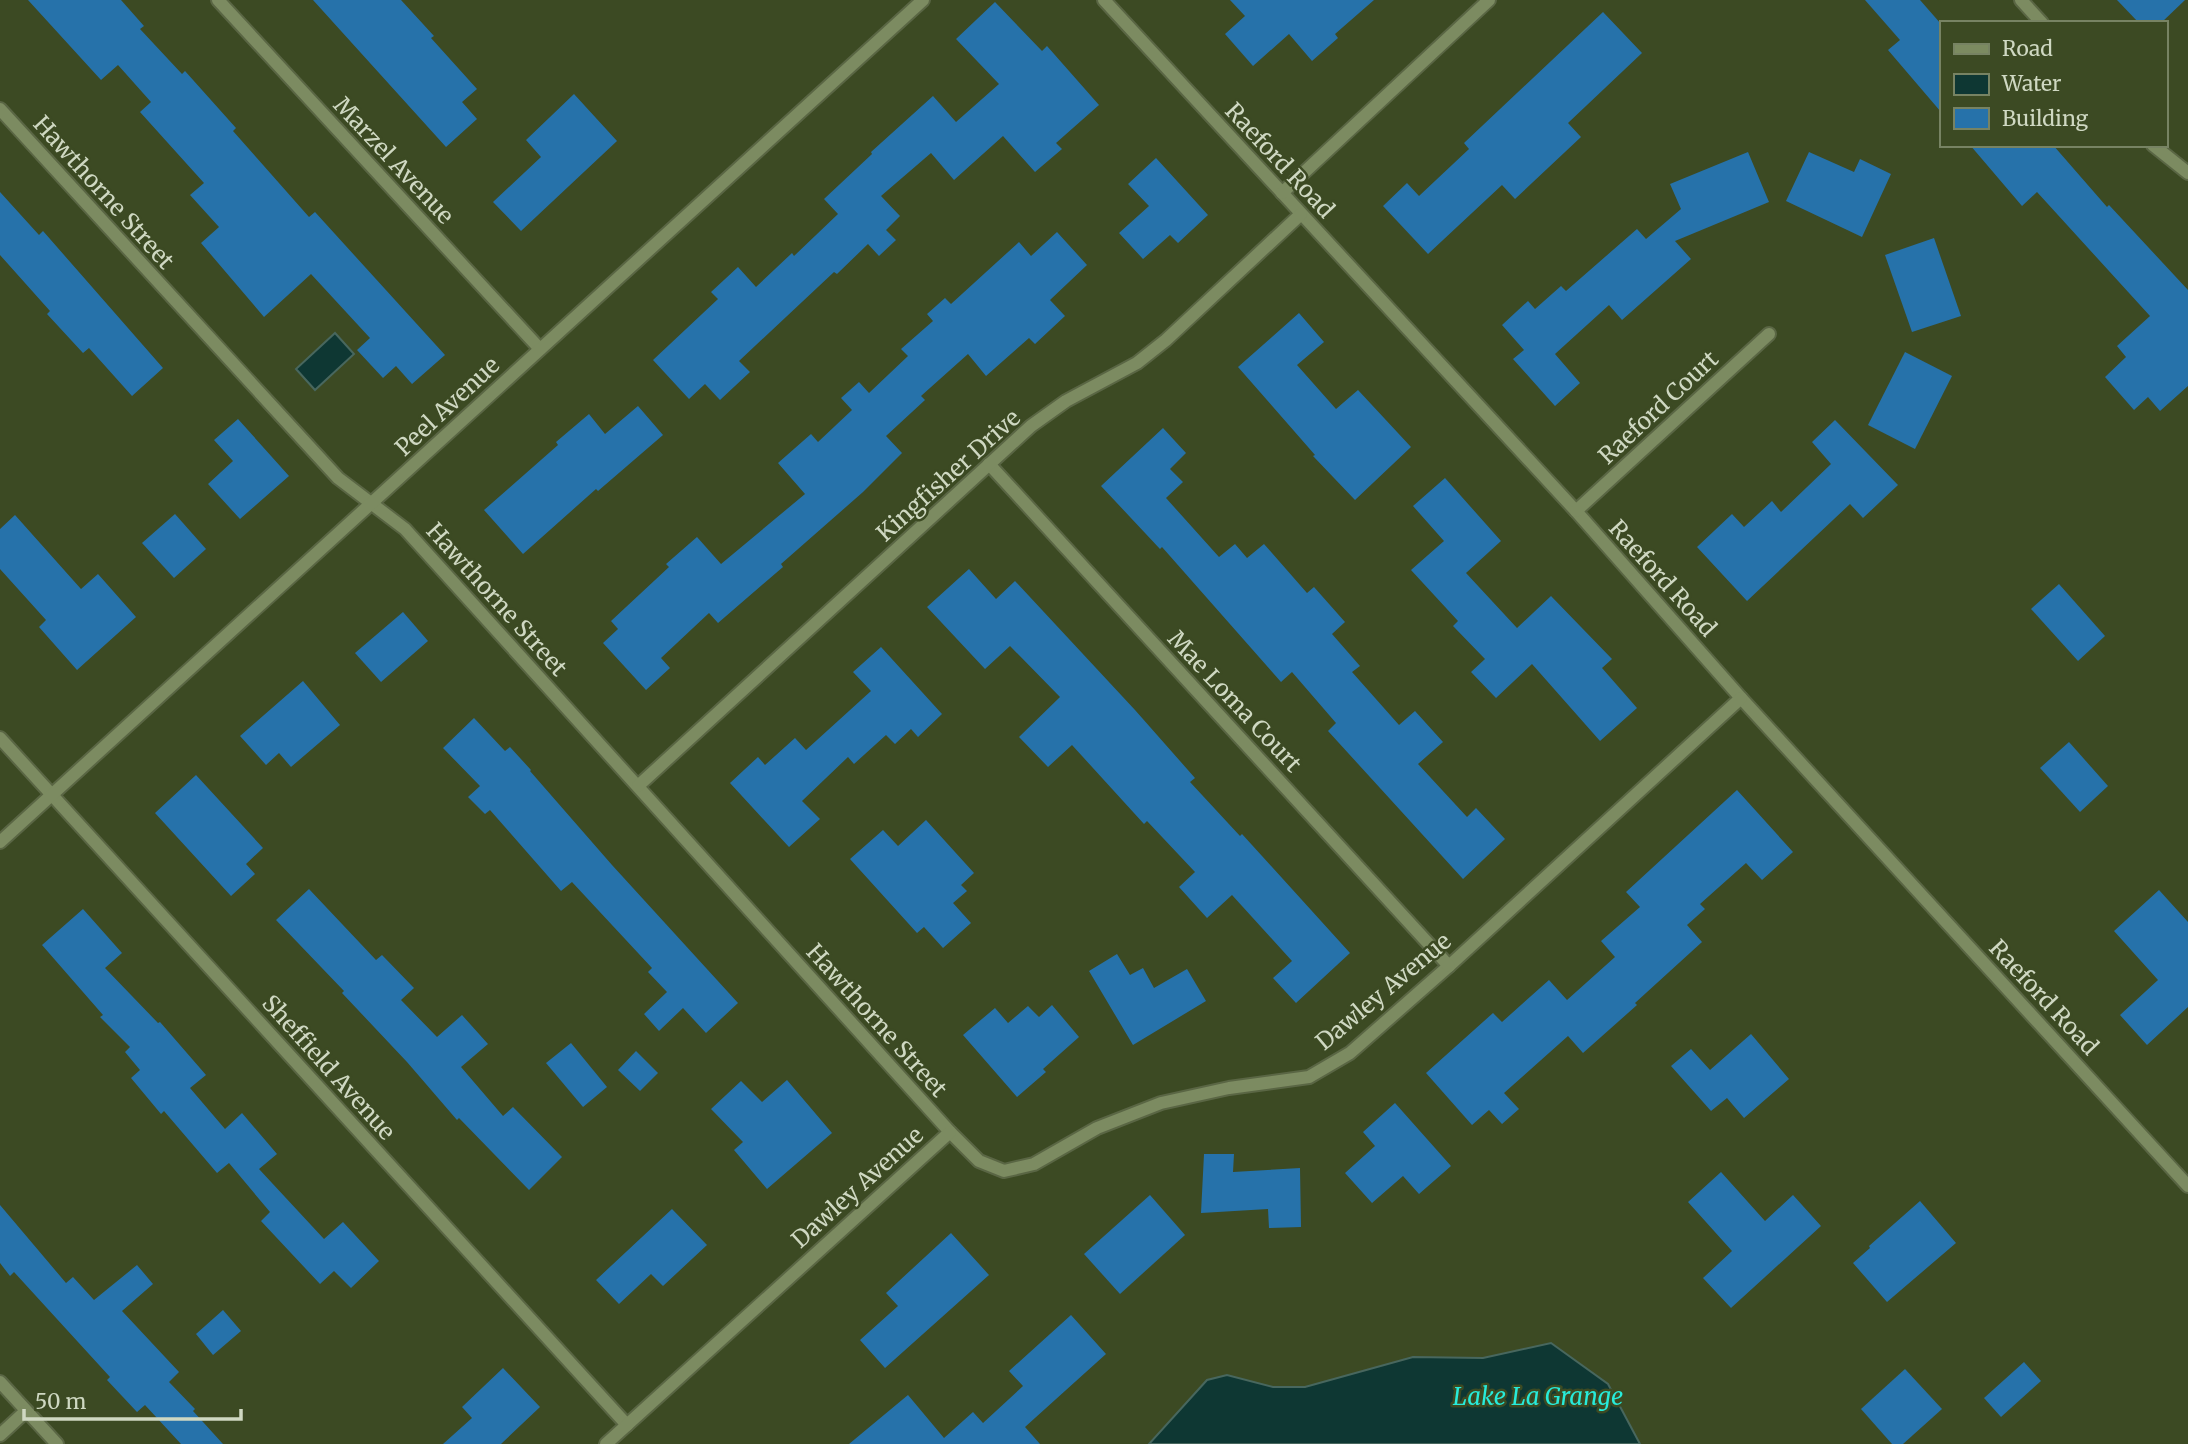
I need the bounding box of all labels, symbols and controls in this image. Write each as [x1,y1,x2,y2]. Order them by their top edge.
legend [1940,21,2167,147]
text: Road [2002,35,2053,62]
text: Water [2001,70,2061,97]
street label: Marzel Avenue [328,90,460,230]
street label: Raeford Road [1219,96,1341,224]
text: Building [2002,105,2089,132]
street label: Hawthorne Street [27,109,181,275]
street label: Raeford Court [1592,344,1724,470]
street label: Peel Avenue [389,350,505,462]
street label: Kingfisher Drive [870,403,1026,547]
street label: Raeford Road [1603,514,1723,642]
street label: Hawthorne Street [420,516,574,682]
street label: Mae Loma Court [1162,624,1308,778]
street label: Dawley Avenue [1310,926,1456,1056]
street label: Raeford Road [1983,933,2105,1061]
street label: Hawthorne Street [800,937,954,1103]
street label: Sheffield Avenue [256,988,402,1146]
street label: Dawley Avenue [785,1120,929,1254]
scale bar [24,1378,242,1422]
water label: Lake La Grange [1453,1381,1623,1412]
text: 50 m [35,1388,86,1415]

